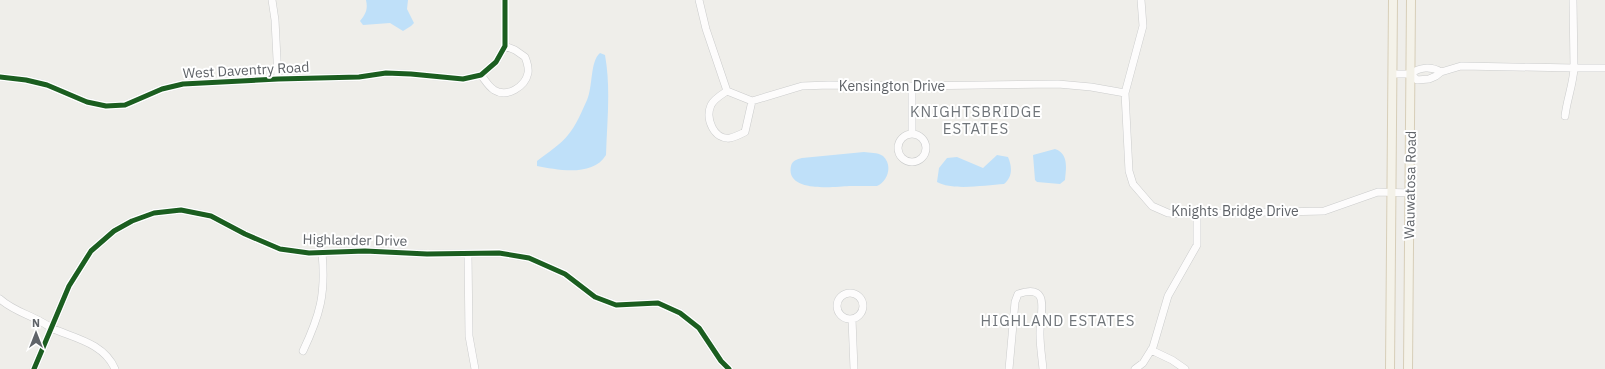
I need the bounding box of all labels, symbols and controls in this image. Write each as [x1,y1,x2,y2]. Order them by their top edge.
street label: West Daventry Road [182,58,310,82]
street label: Kensington Drive [839,77,945,95]
district label: KNIGHTSBRIDGE ESTATES [910,102,1042,138]
street label: Wauwatosa Road [1400,131,1420,239]
street label: Knights Bridge Drive [1171,202,1299,220]
street label: Highlander Drive [302,230,408,250]
district label: HIGHLAND ESTATES [981,311,1135,330]
north arrow [16,313,56,353]
text: N [32,316,40,330]

